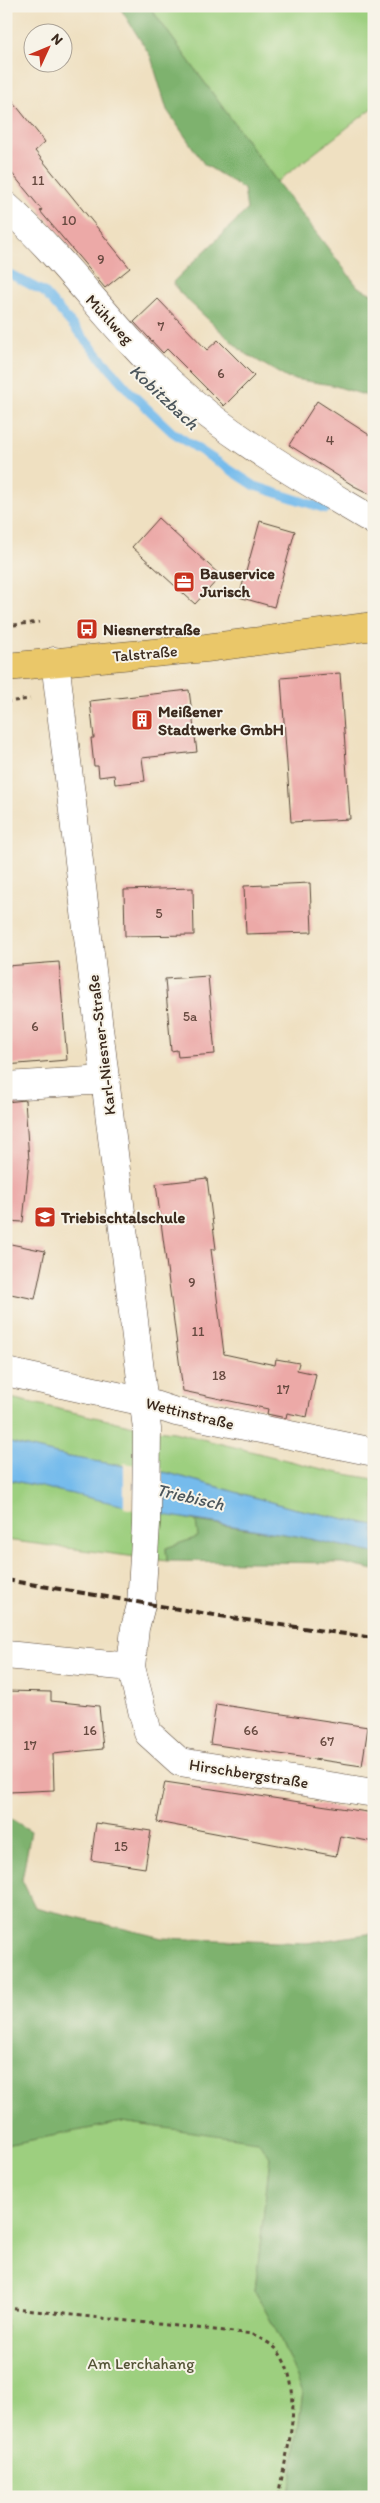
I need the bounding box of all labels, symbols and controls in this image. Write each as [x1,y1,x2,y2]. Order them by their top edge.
north arrow [22,22,72,72]
text: N [48,30,66,49]
house number: 11 [32,172,45,189]
house number: 10 [61,212,77,229]
house number: 9 [97,251,105,268]
street label: Mühlweg [82,290,138,349]
house number: 7 [158,318,165,335]
water label: Kobitzbach [125,360,203,435]
house number: 6 [217,365,225,382]
house number: 4 [326,432,335,449]
place label: Bauservice Jurisch [199,564,275,601]
office icon: Bauservice Jurisch [172,570,196,594]
bus stop icon: Niesnerstraße [75,617,99,641]
place label: Niesnerstraße [103,620,201,639]
street label: Talstraße [112,641,179,666]
place label: Meißener Stadtwerke GmbH [158,702,284,739]
building icon: Meißener Stadtwerke GmbH [130,708,154,732]
house number: 5 [155,905,163,922]
street label: Karl-Niesner-Straße [83,973,120,1116]
house number: 5a [183,1008,198,1025]
house number: 6 [31,1018,39,1035]
school or university icon: Triebischtalschule [33,1205,57,1229]
place label: Triebischtalschule [60,1208,186,1227]
house number: 9 [188,1274,196,1291]
house number: 11 [192,1323,205,1340]
house number: 18 [212,1367,226,1384]
house number: 17 [276,1381,290,1398]
street label: Wettinstraße [144,1393,236,1434]
water label: Triebisch [154,1479,227,1516]
house number: 16 [83,1722,97,1739]
house number: 66 [244,1722,258,1739]
house number: 67 [320,1733,334,1750]
house number: 17 [23,1737,37,1754]
street label: Hirschbergstraße [188,1755,310,1792]
house number: 15 [114,1838,128,1855]
park label: Am Lerchahang [88,2354,195,2373]

